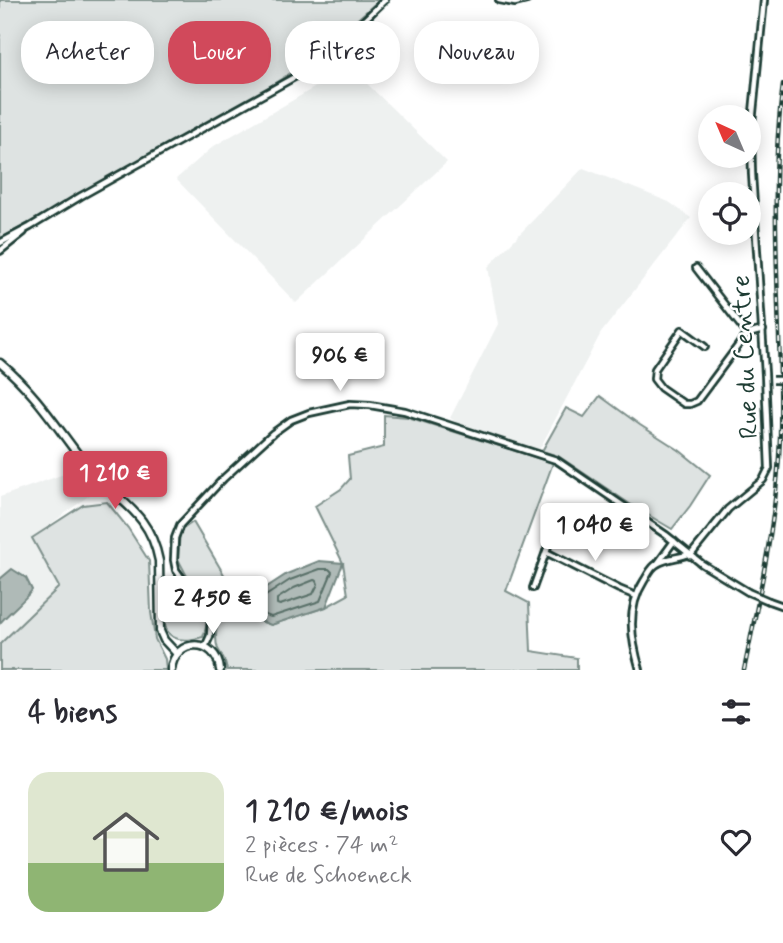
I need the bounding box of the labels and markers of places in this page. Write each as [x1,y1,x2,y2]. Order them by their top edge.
pin: 906 € [291,334,389,393]
pin: 1 210 € [50,452,180,511]
pin: 1 040 € [530,504,660,563]
pin: 2 450 € [148,576,278,636]

